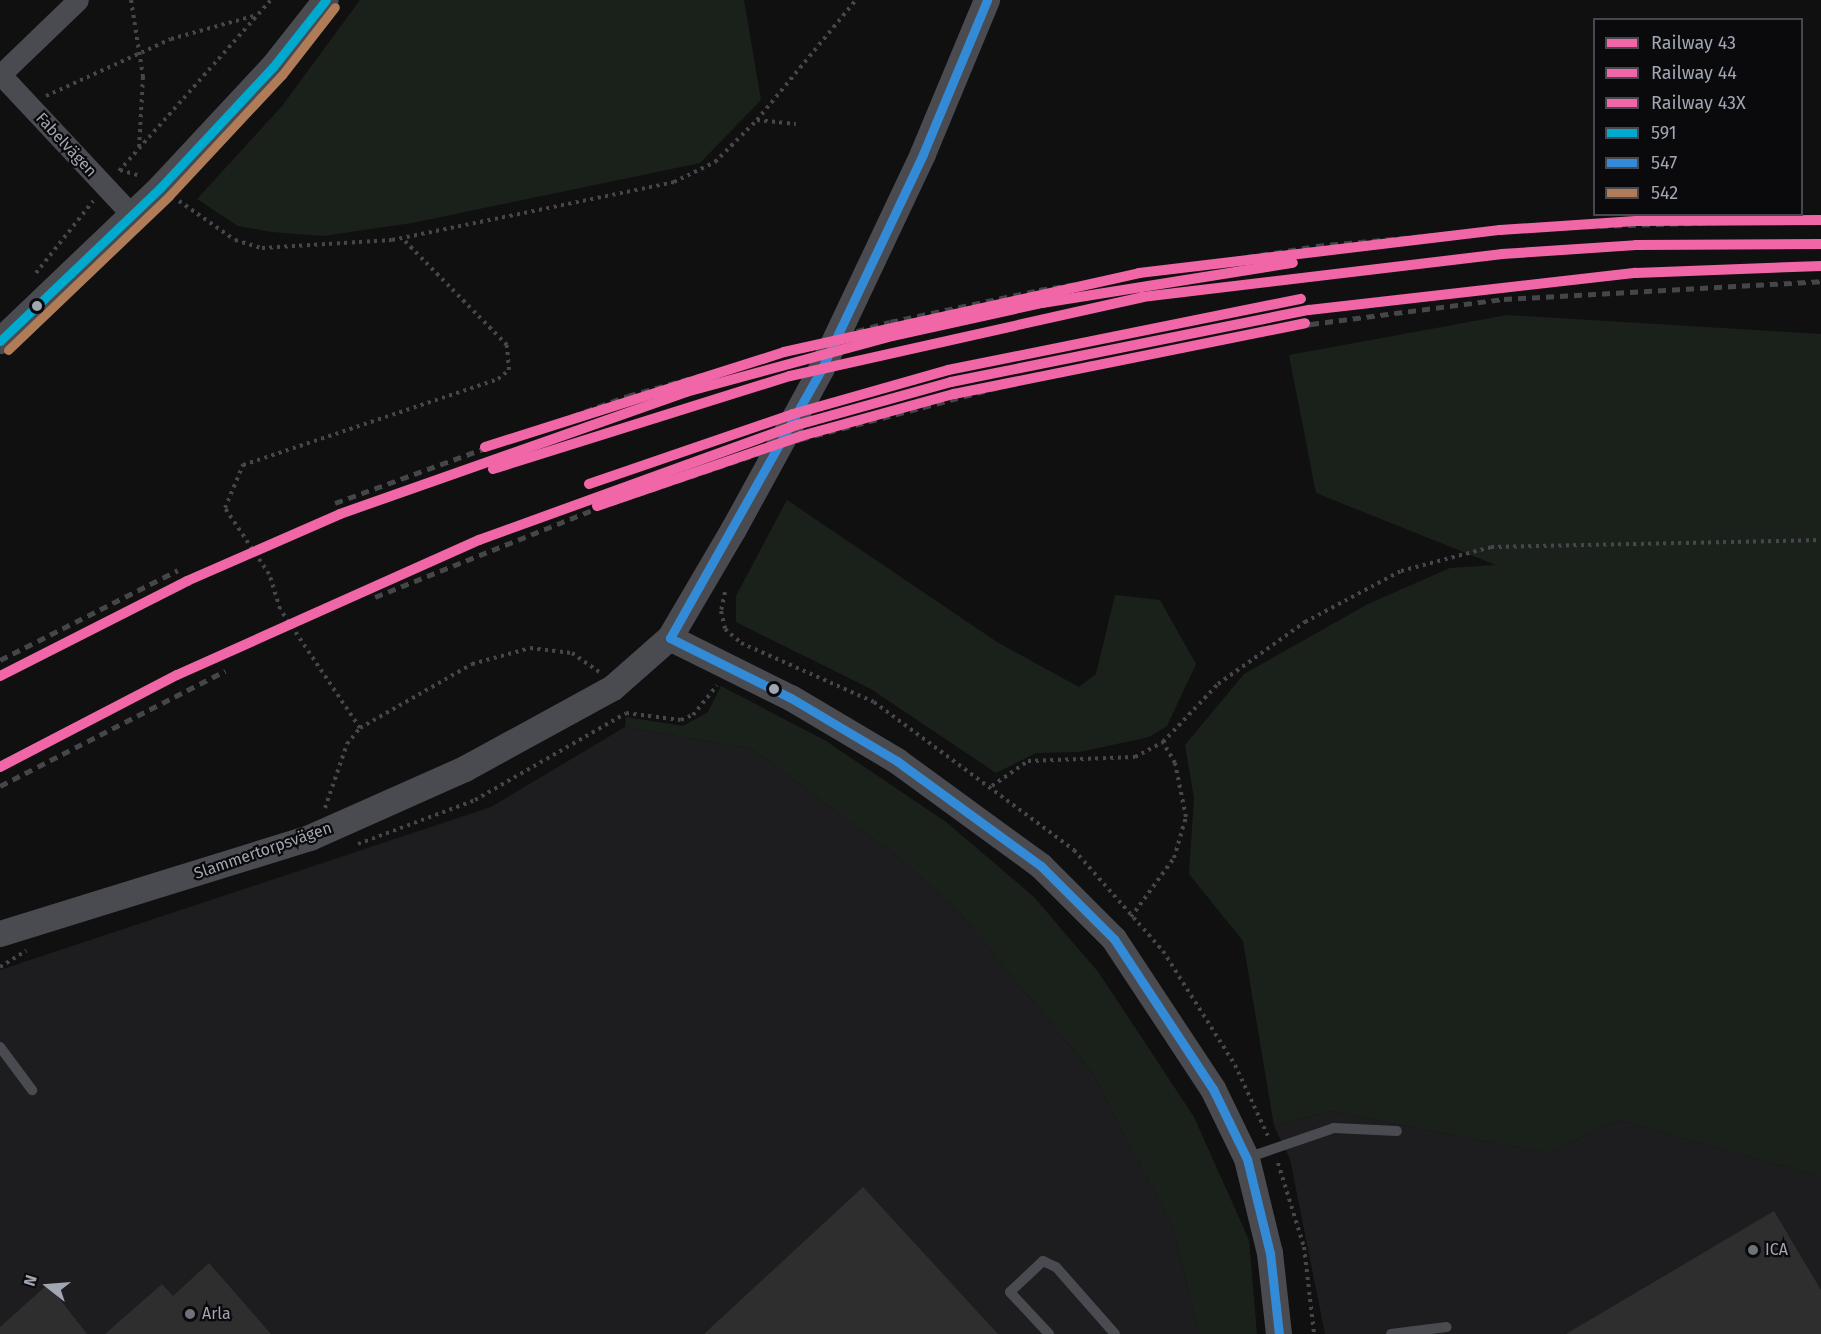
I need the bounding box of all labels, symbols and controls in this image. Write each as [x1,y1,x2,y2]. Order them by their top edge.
legend [1593,18,1803,216]
text: Railway 43 [1651,32,1736,54]
text: Railway 44 [1651,62,1737,84]
text: Railway 43X [1651,92,1746,114]
street label: Fabelvägen [31,109,101,181]
text: 591 [1651,122,1677,144]
text: 547 [1651,152,1677,174]
text: 542 [1651,182,1678,204]
unlabelled marker [31,300,43,312]
unlabelled marker [768,683,780,695]
street label: Slammertorpsvägen [192,818,334,884]
place label: ICA [1765,1240,1788,1260]
marker: ICA [1746,1243,1760,1257]
north arrow [18,1256,78,1316]
text: N [20,1273,41,1288]
place label: Arla [202,1304,231,1324]
marker: Arla [183,1307,197,1321]

